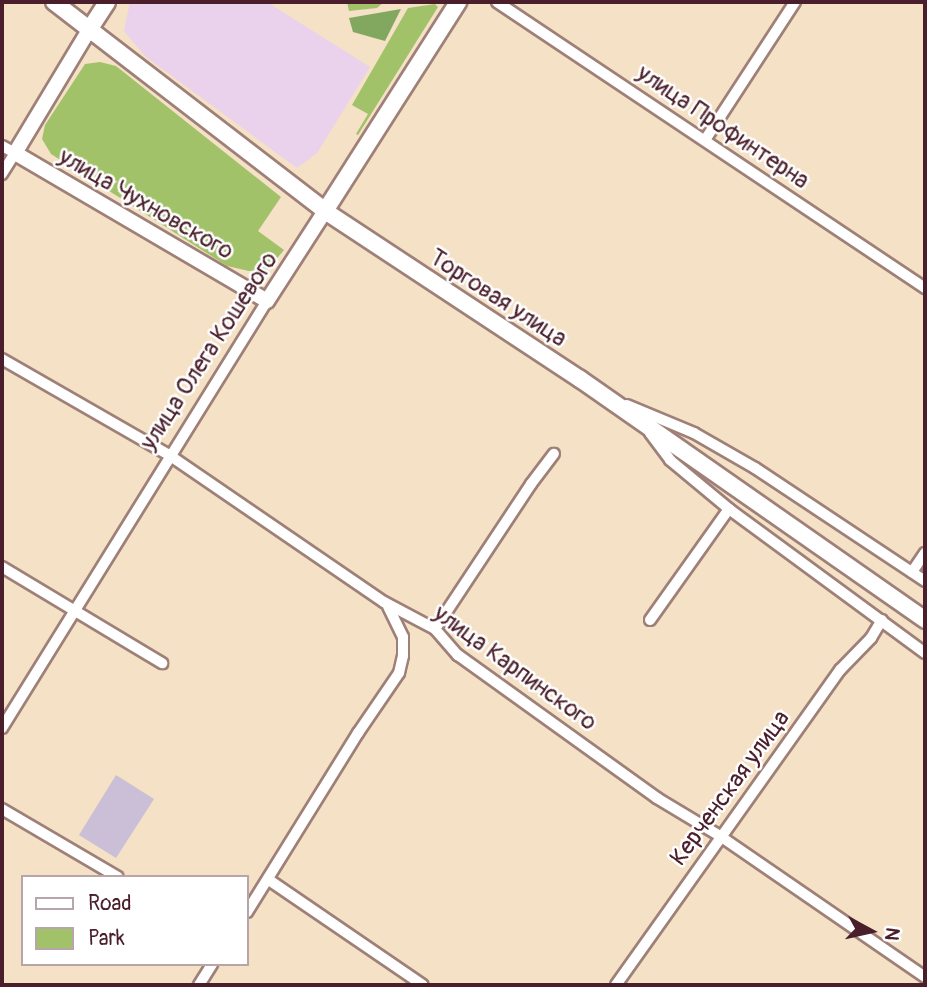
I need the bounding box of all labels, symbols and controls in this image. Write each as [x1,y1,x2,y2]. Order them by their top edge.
street label: улица Профинтерна [631,59,815,195]
street label: улица Чухновского [54,142,238,266]
street label: Торговая улица [424,243,572,353]
street label: улица Олега Кошевого [134,247,284,455]
street label: улица Карпинского [428,599,602,737]
street label: Керченская улица [664,705,796,871]
legend [21,875,248,966]
text: Road [88,890,132,917]
north arrow [836,896,906,966]
text: Park [88,925,125,952]
text: N [879,926,905,942]

